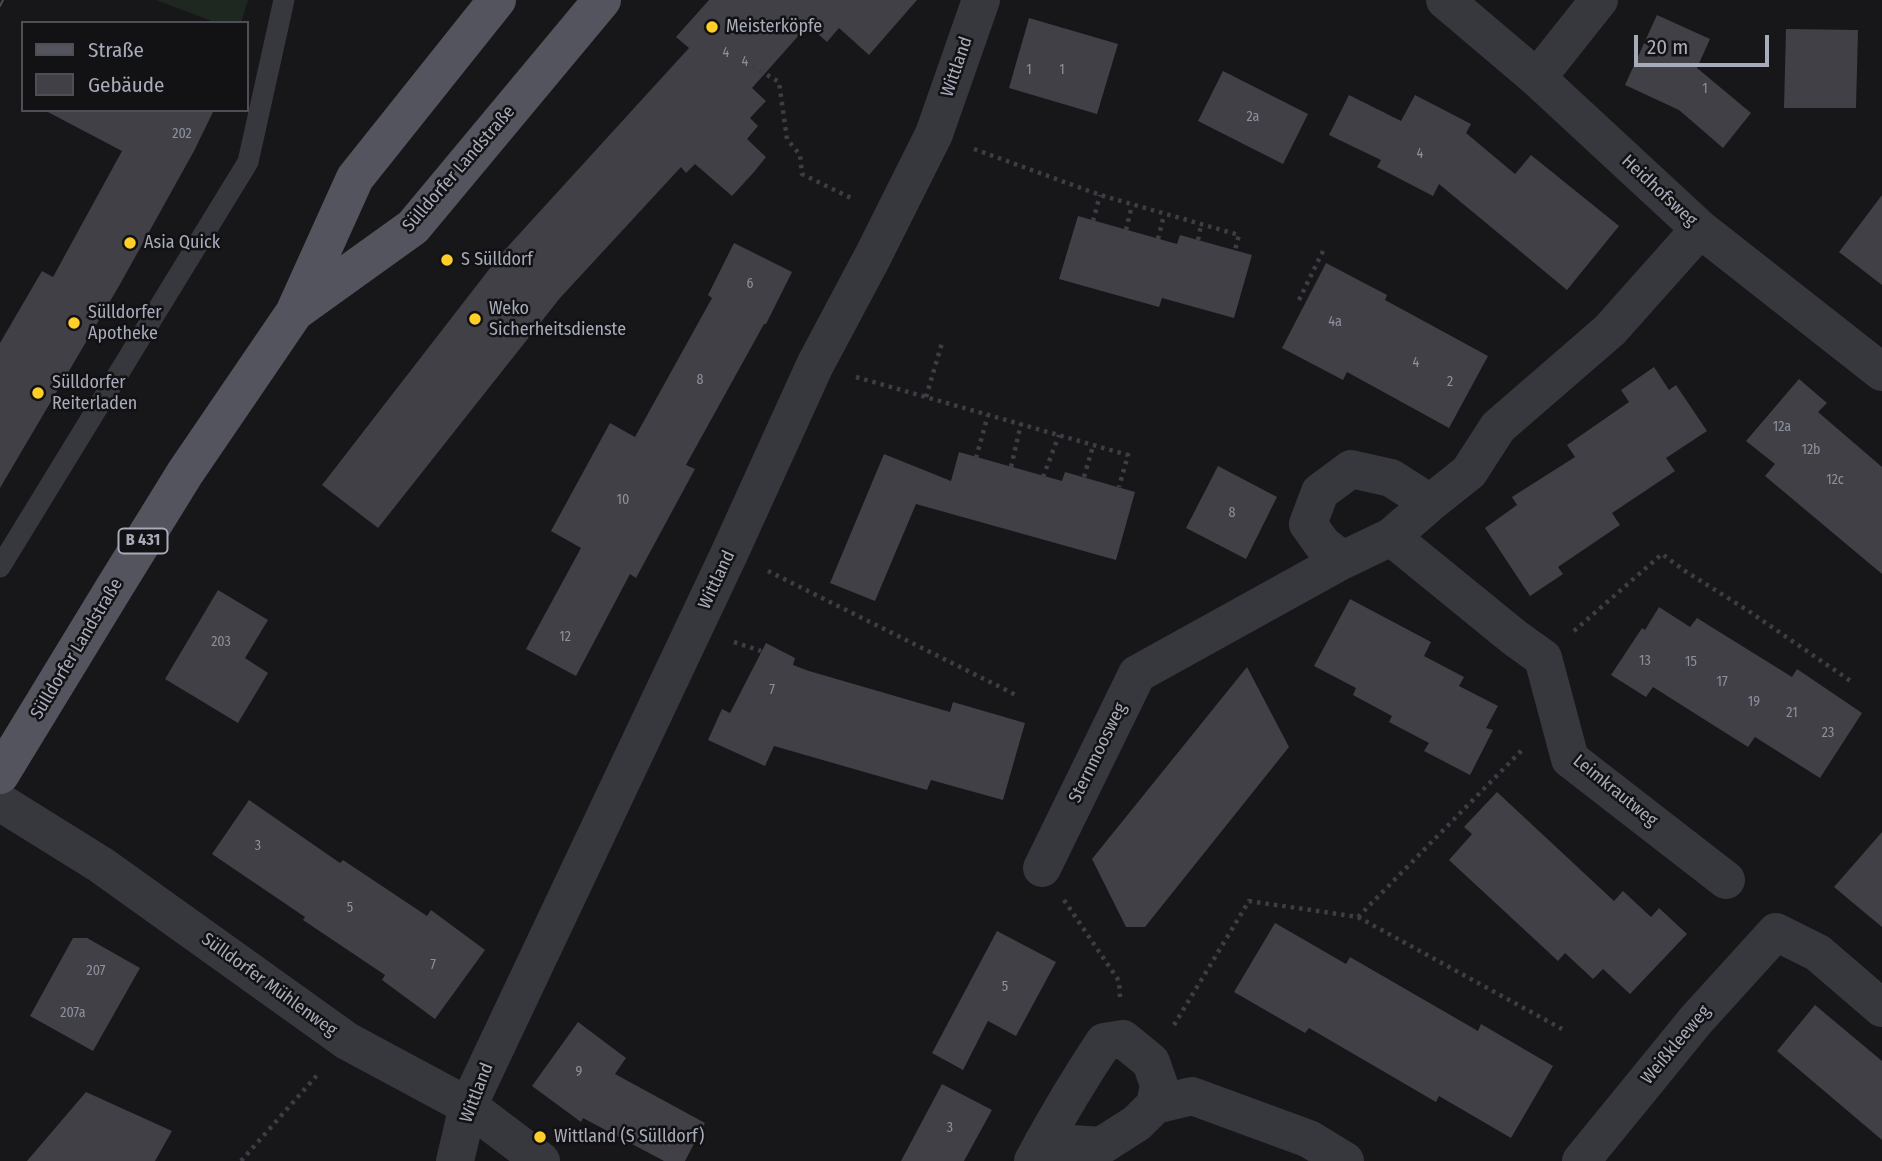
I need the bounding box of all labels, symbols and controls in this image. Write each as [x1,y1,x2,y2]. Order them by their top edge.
place label: Meisterköpfe [726,16,822,38]
marker: Meisterköpfe [704,19,720,35]
legend [21,21,248,112]
scale bar [1637,21,1772,65]
street label: Wittland [937,34,977,100]
text: 20 m [1647,34,1688,60]
text: Straße [88,37,144,63]
house number: 4 [723,45,729,61]
house number: 4 [742,54,748,70]
house number: 1 [1026,62,1032,78]
house number: 1 [1059,62,1065,78]
text: Gebäude [88,72,164,98]
house number: 1 [1702,81,1708,97]
street label: Sülldorfer Landstraße [398,101,520,237]
house number: 2a [1247,109,1259,125]
house number: 202 [172,126,192,142]
house number: 4 [1417,146,1423,162]
street label: Heidhofsweg [1617,151,1701,231]
place label: Asia Quick [144,232,220,254]
marker: Asia Quick [122,235,138,251]
place label: S Sülldorf [461,249,533,271]
marker: S Sülldorf [439,252,455,268]
house number: 6 [747,276,753,292]
place label: Weko Sicherheitsdienste [489,298,626,340]
place label: Sülldorfer Apotheke [88,302,162,344]
marker: Weko Sicherheitsdienste [467,311,483,327]
house number: 4a [1328,314,1342,330]
marker: Sülldorfer Apotheke [66,315,82,331]
house number: 4 [1413,355,1419,371]
place label: Sülldorfer Reiterladen [52,372,137,414]
house number: 8 [697,372,703,388]
house number: 2 [1447,374,1453,390]
marker: Sülldorfer Reiterladen [30,385,46,401]
house number: 12a [1773,419,1791,435]
house number: 12b [1801,442,1821,458]
house number: 12c [1826,472,1844,488]
house number: 10 [617,492,629,508]
house number: 8 [1229,505,1235,521]
road number: B 431 [118,528,168,554]
street label: Wittland [694,547,740,613]
street label: Sülldorfer Landstraße [26,575,128,723]
house number: 12 [559,629,571,645]
house number: 203 [211,634,231,650]
house number: 13 [1639,653,1651,669]
house number: 15 [1685,654,1697,670]
house number: 17 [1716,674,1728,690]
house number: 7 [769,682,775,698]
house number: 19 [1748,694,1760,710]
street label: Sternmoosweg [1064,699,1132,807]
house number: 21 [1786,705,1798,721]
house number: 23 [1822,725,1834,741]
street label: Leimkrautweg [1568,750,1662,832]
house number: 3 [255,838,261,854]
house number: 5 [347,900,353,916]
street label: Sülldorfer Mühlenweg [197,929,341,1041]
house number: 7 [430,957,436,973]
house number: 207 [87,963,105,979]
house number: 5 [1002,979,1008,995]
street label: Weißkleeweg [1637,1001,1715,1089]
house number: 207a [60,1005,86,1021]
street label: Wittland [456,1060,498,1126]
house number: 9 [576,1064,582,1080]
house number: 3 [947,1120,953,1136]
place label: Wittland (S Sülldorf) [554,1126,704,1148]
marker: Wittland (S Sülldorf) [532,1129,548,1145]

